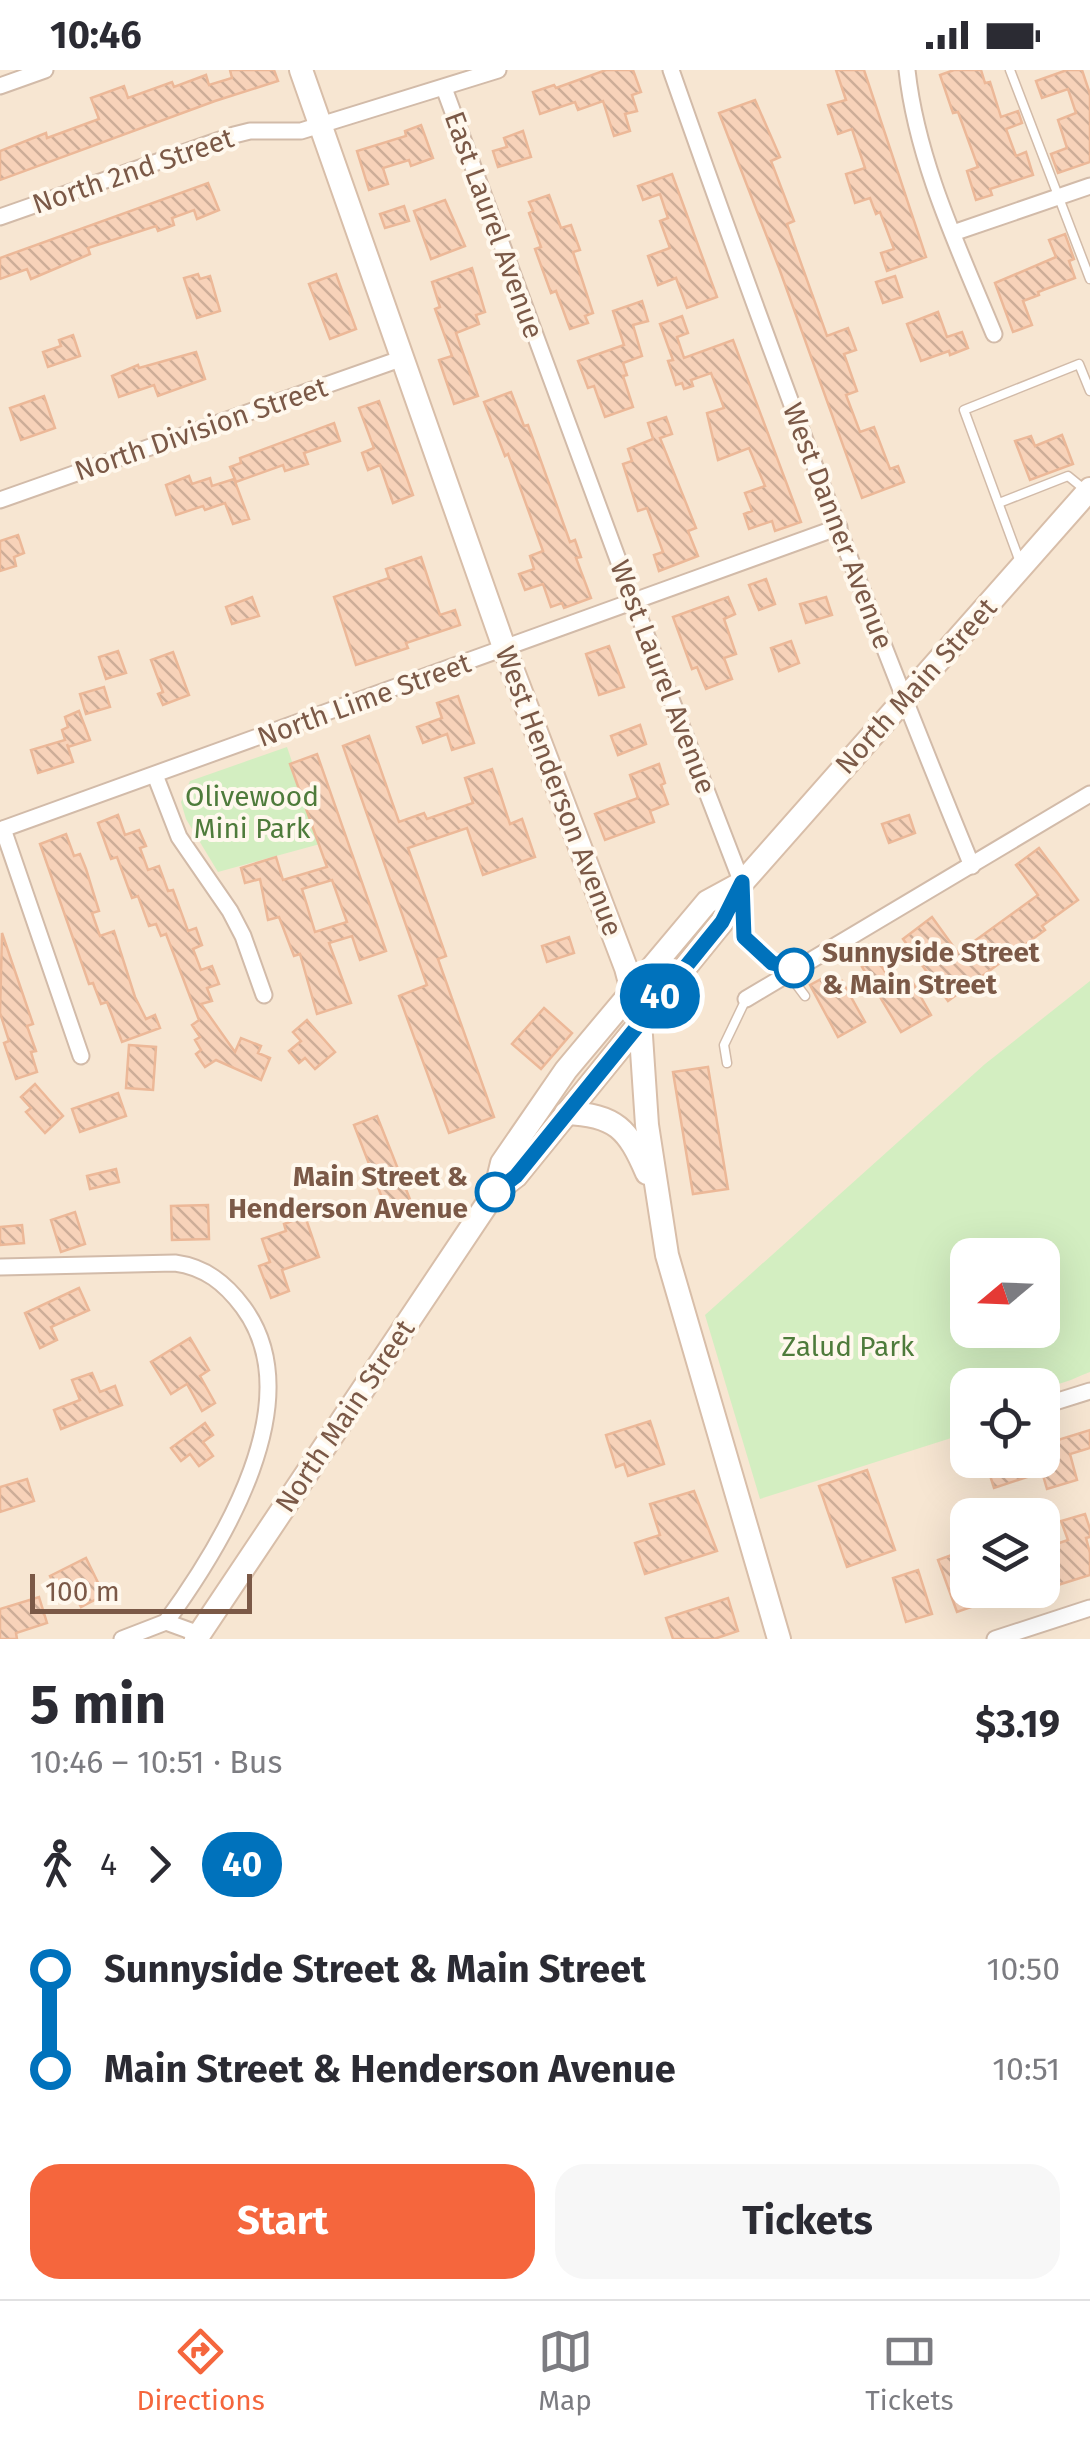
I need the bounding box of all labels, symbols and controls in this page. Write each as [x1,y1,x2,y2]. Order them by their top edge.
text: 10:46 [50,12,142,58]
street label: East Laurel Avenue [438,107,550,343]
street label: North 2nd Street [28,121,239,221]
street label: North Division Street [70,370,332,488]
street label: West Danner Avenue [776,398,900,654]
street label: West Laurel Avenue [603,555,723,799]
street label: North Main Street [828,591,1004,781]
street label: West Henderson Avenue [488,641,630,941]
street label: North Lime Street [253,646,476,754]
park label: Olivewood Mini Park [185,780,319,845]
place label: Sunnyside Street & Main Street [822,936,1041,1001]
marker: Sunnyside Street & Main Street [775,949,813,987]
line badge: 40 [615,964,705,1028]
text: 40 [640,975,680,1017]
place label: Main Street & Henderson Avenue [228,1160,468,1225]
marker: Main Street & Henderson Avenue [476,1173,514,1211]
north arrow [950,1238,1060,1348]
map controls [950,1238,1060,1608]
street label: North Main Street [268,1313,422,1518]
park label: Zalud Park [782,1330,915,1363]
button: locate [950,1368,1060,1478]
button: layers [950,1498,1060,1608]
scale bar [30,1569,252,1614]
text: 100 m [45,1575,120,1608]
text: 5 min [30,1672,166,1738]
text: $3.19 [975,1701,1060,1747]
text: 10:46 – 10:51 · Bus [30,1743,282,1781]
icon: walk [30,1837,85,1892]
icon: forward [132,1837,187,1892]
text: 40 [222,1843,262,1885]
text: 4 [100,1845,117,1883]
text: Sunnyside Street & Main Street [104,1946,646,1992]
text: 10:50 [987,1950,1060,1988]
text: Main Street & Henderson Avenue [104,2046,676,2092]
text: 10:51 [992,2050,1060,2088]
button: Start [30,2164,535,2279]
button: Tickets [555,2164,1060,2279]
tab: Directions [136,2324,265,2417]
tab: Map [538,2324,593,2417]
tab: Tickets [865,2324,954,2417]

